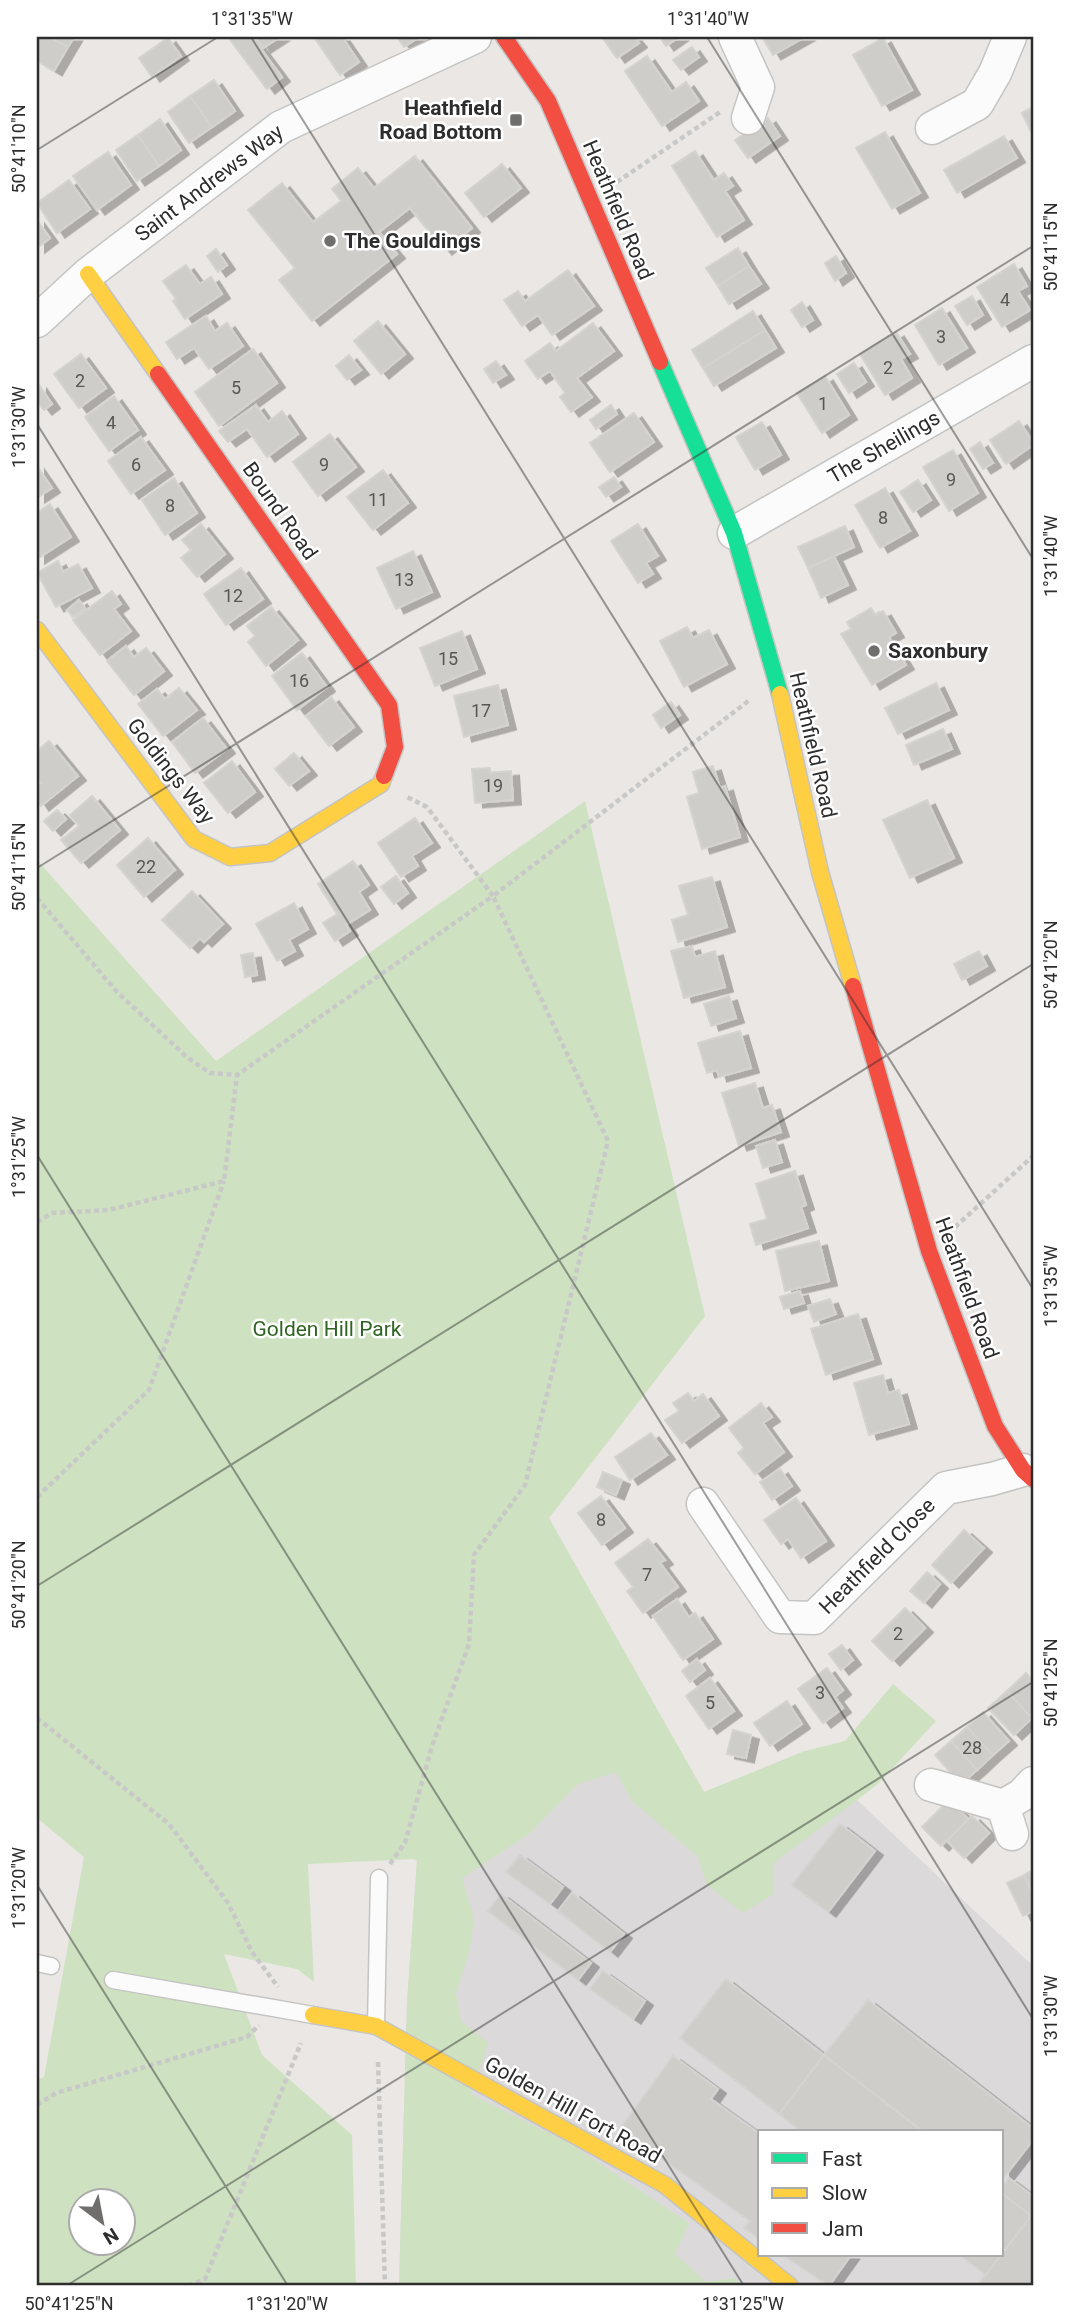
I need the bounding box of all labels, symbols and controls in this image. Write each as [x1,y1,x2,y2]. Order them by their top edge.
text: 1°31'35"W [211,8,293,29]
text: 1°31'40"W [667,8,749,29]
place label: Heathfield Road Bottom [379,96,502,144]
text: 50°41'10"N [8,104,29,194]
marker: Heathfield Road Bottom [508,112,524,128]
street label: Saint Andrews Way [130,119,288,247]
street label: Heathfield Road [578,137,658,283]
text: 50°41'15"N [1040,202,1061,292]
place label: The Gouldings [344,229,481,253]
marker: The Gouldings [322,233,338,249]
house number: 4 [1000,289,1010,310]
house number: 3 [936,326,946,347]
house number: 2 [883,357,893,378]
house number: 2 [75,370,85,391]
house number: 5 [231,377,241,398]
text: 1°31'30"W [8,386,29,468]
house number: 1 [818,393,828,414]
street label: The Sheilings [824,405,944,489]
house number: 4 [106,412,116,433]
house number: 6 [131,454,141,475]
house number: 9 [319,454,329,475]
street label: Bound Road [238,458,322,564]
house number: 9 [946,469,956,490]
house number: 11 [368,489,388,510]
house number: 8 [165,495,175,516]
house number: 8 [878,507,888,528]
text: 1°31'40"W [1040,515,1061,597]
house number: 13 [394,569,414,590]
house number: 12 [223,585,243,606]
place label: Saxonbury [888,639,989,663]
marker: Saxonbury [866,643,882,659]
house number: 15 [438,648,458,669]
house number: 16 [289,670,309,691]
street label: Heathfield Road [785,670,841,820]
house number: 17 [471,700,491,721]
street label: Goldings Way [122,713,220,829]
house number: 19 [483,775,503,796]
text: 50°41'15"N [8,822,29,912]
house number: 22 [136,856,156,877]
text: 50°41'20"N [1040,920,1061,1010]
text: 1°31'25"W [8,1116,29,1198]
street label: Heathfield Road [930,1214,1004,1362]
text: 1°31'35"W [1040,1245,1061,1327]
park label: Golden Hill Park [253,1317,402,1341]
street label: Heathfield Close [814,1493,940,1619]
house number: 8 [596,1509,606,1530]
text: 50°41'20"N [8,1540,29,1630]
house number: 7 [642,1564,652,1585]
house number: 2 [893,1623,903,1644]
text: 50°41'25"N [1040,1638,1061,1728]
house number: 3 [815,1682,825,1703]
house number: 5 [705,1692,715,1713]
house number: 28 [962,1737,982,1758]
text: 1°31'20"W [8,1847,29,1929]
text: 1°31'30"W [1040,1975,1061,2057]
street label: Golden Hill Fort Road [481,2052,665,2168]
legend [758,2130,1004,2256]
text: Fast [822,2147,863,2171]
text: Slow [822,2181,868,2205]
north arrow [66,2186,136,2256]
text: Jam [822,2217,863,2241]
text: N [99,2223,123,2249]
text: 50°41'25"N [24,2293,114,2314]
text: 1°31'20"W [246,2293,328,2314]
text: 1°31'25"W [702,2293,784,2314]

